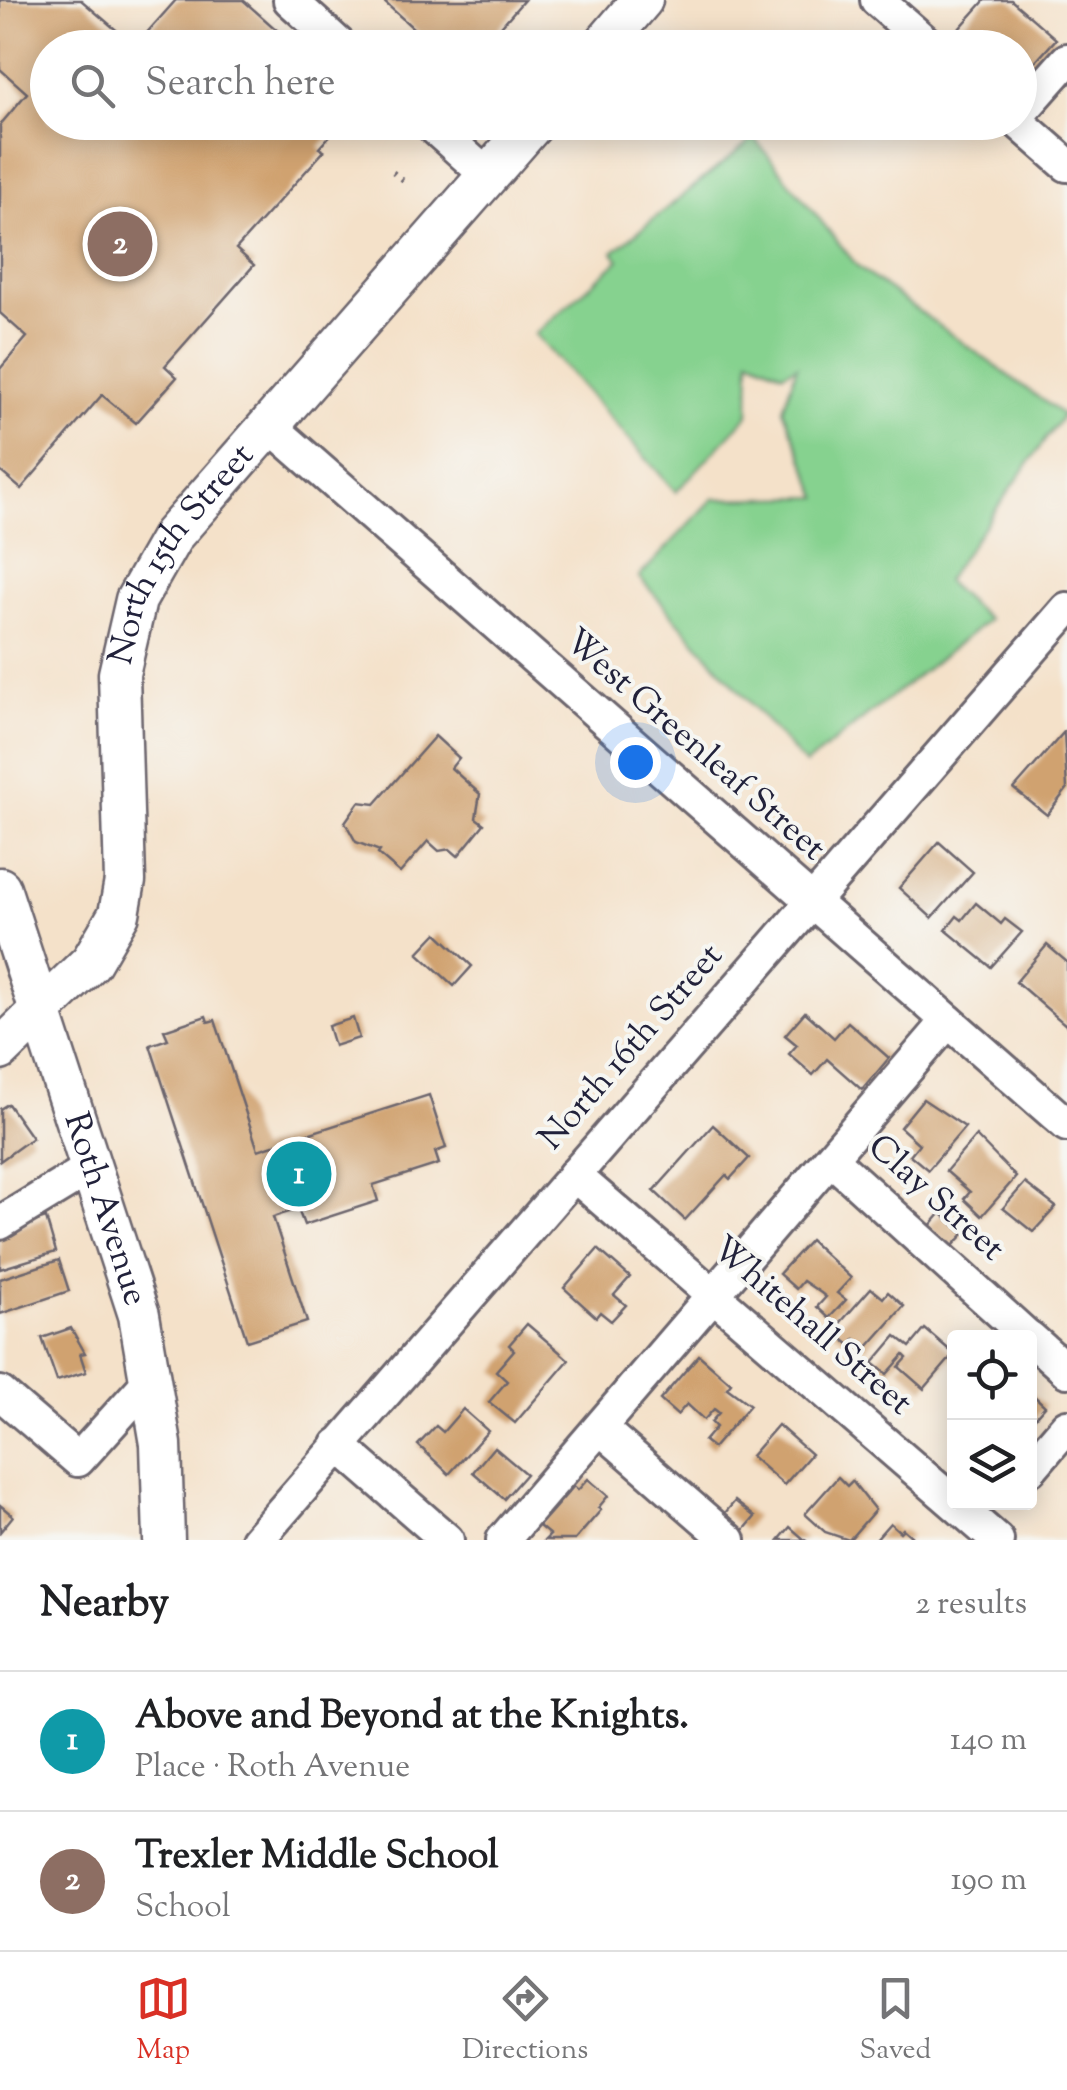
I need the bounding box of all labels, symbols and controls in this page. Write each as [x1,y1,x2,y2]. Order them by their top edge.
search box [30,30,1037,140]
icon: search [65,58,120,113]
text: Search here [145,58,336,112]
pin: 2 [88,206,152,282]
street label: North 15th Street [96,433,267,670]
street label: West Greenleaf Street [552,618,836,874]
your location [610,737,661,788]
street label: North 16th Street [528,933,736,1163]
street label: Roth Avenue [49,1106,160,1312]
street label: Clay Street [855,1124,1015,1274]
pin: 1 [266,1136,332,1212]
street label: Whitehall Street [699,1225,923,1429]
map controls [947,1330,1037,1510]
button: locate [947,1330,1037,1420]
button: layers [947,1420,1037,1510]
text: Nearby [40,1575,169,1635]
text: 2 results [915,1582,1027,1628]
text: Above and Beyond at the Knights. [135,1691,689,1745]
text: 1 [67,1718,78,1764]
text: 140 m [950,1718,1027,1764]
text: Place · Roth Avenue [135,1745,410,1791]
text: Trexler Middle School [135,1831,499,1885]
text: 2 [65,1858,80,1904]
text: 190 m [951,1858,1027,1904]
text: School [135,1885,231,1931]
tab: Map [136,1971,191,2071]
tab: Directions [462,1971,588,2071]
tab: Saved [859,1971,931,2071]

